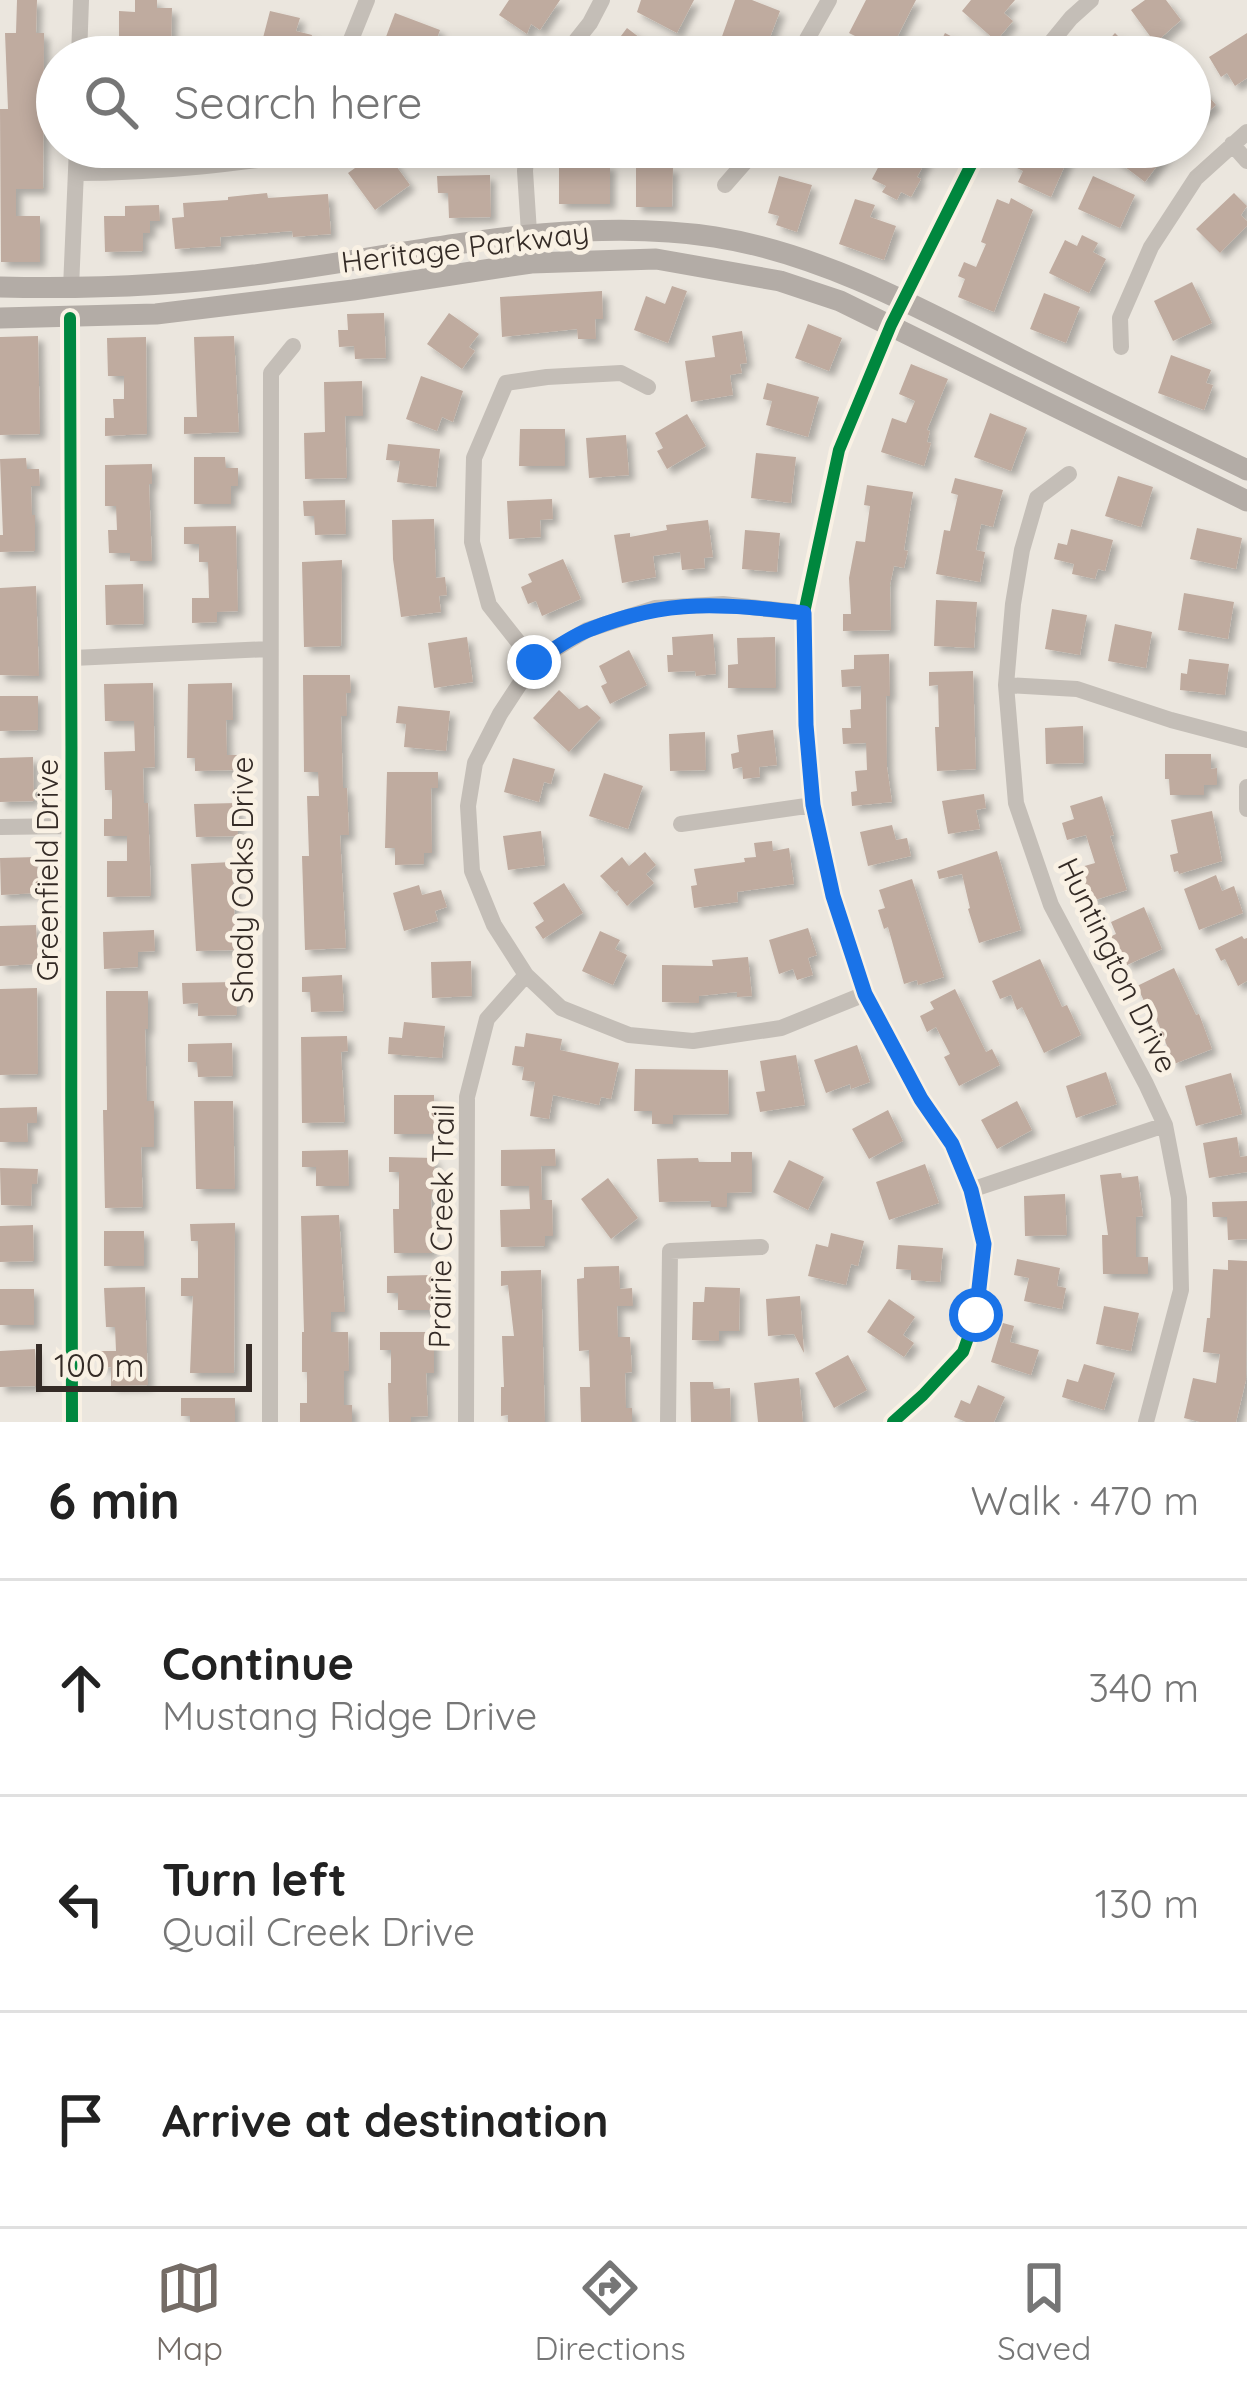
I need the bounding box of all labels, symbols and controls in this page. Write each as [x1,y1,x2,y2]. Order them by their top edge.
search box [36,36,1211,168]
icon: search [78,69,144,135]
text: Search here [174,74,422,130]
street label: Heritage Parkway [339,213,591,281]
route end [507,635,561,689]
street label: Shady Oaks Drive [223,756,261,1004]
street label: Greenfield Drive [28,759,66,981]
street label: Huntington Drive [1050,851,1186,1079]
street label: Prairie Creek Trail [420,1103,462,1349]
route start [949,1288,1003,1342]
scale bar [36,1338,252,1391]
text: 100 m [54,1344,145,1385]
text: 6 min [48,1468,180,1532]
text: Walk · 470 m [970,1476,1199,1525]
text: Continue [162,1635,354,1691]
icon: ahead [48,1655,114,1721]
text: 340 m [1089,1663,1199,1712]
text: Mustang Ridge Drive [162,1691,537,1740]
text: Turn left [162,1851,347,1907]
icon: left [48,1871,114,1937]
text: 130 m [1095,1879,1199,1928]
text: Quail Creek Drive [162,1907,475,1956]
icon: arrive [48,2087,114,2153]
text: Arrive at destination [162,2092,608,2148]
tab: Map [156,2255,223,2368]
tab: Directions [534,2255,686,2368]
tab: Saved [997,2255,1091,2368]

